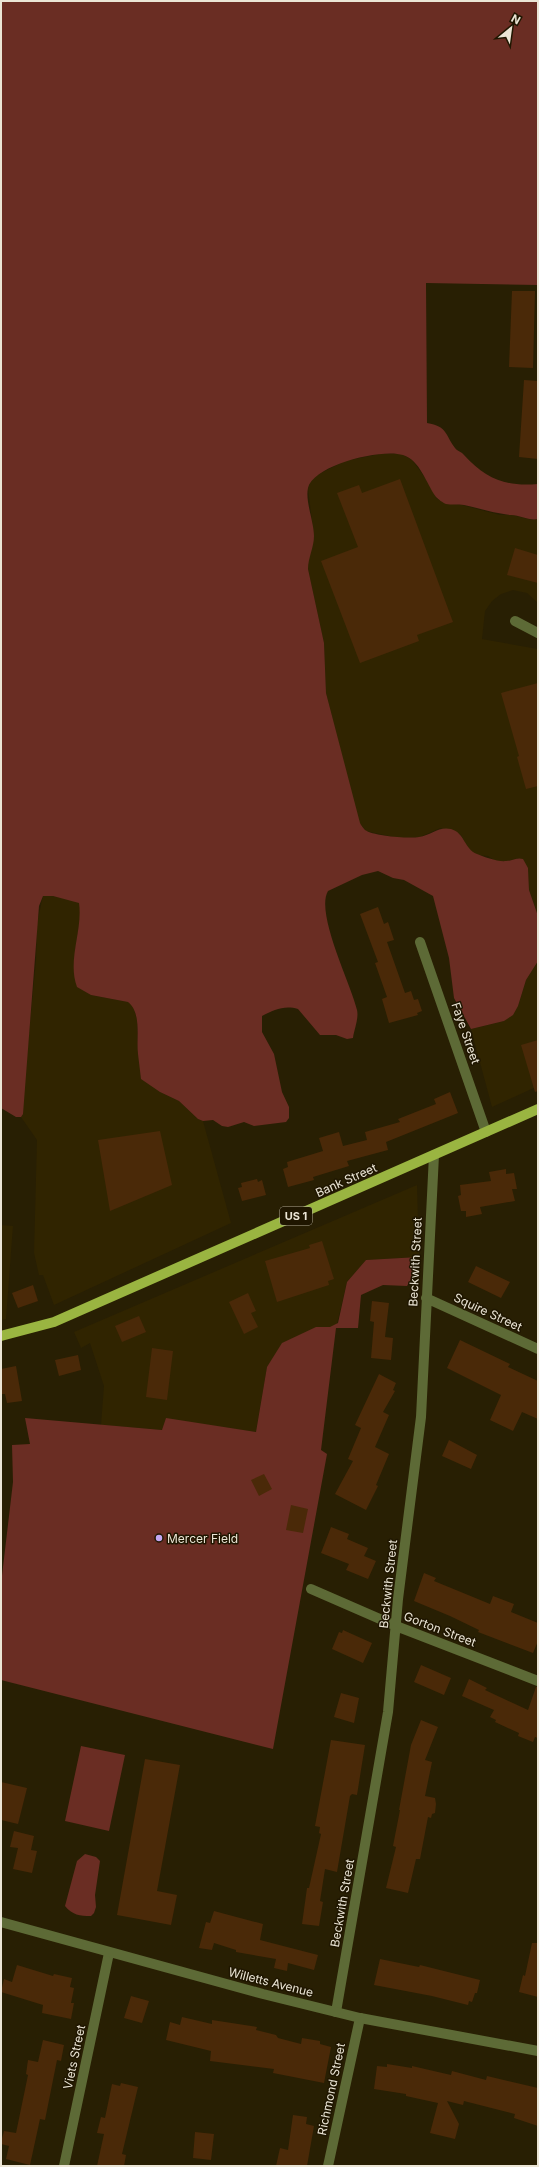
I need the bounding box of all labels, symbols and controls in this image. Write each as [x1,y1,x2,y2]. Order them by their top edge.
north arrow [491,8,531,48]
text: N [509,11,523,27]
street label: Faye Street [448,1000,484,1066]
street label: Bank Street [313,1160,379,1200]
road number: US 1 [280,1207,312,1225]
street label: Beckwith Street [405,1217,425,1307]
street label: Squire Street [451,1290,525,1334]
place label: Mercer Field [167,1531,238,1546]
marker: Mercer Field [154,1533,164,1543]
street label: Beckwith Street [376,1539,400,1629]
street label: Gorton Street [402,1608,478,1650]
street label: Beckwith Street [327,1858,357,1948]
street label: Willetts Avenue [227,1964,315,2000]
street label: Viets Street [60,2023,88,2091]
street label: Richmond Street [314,2041,348,2137]

